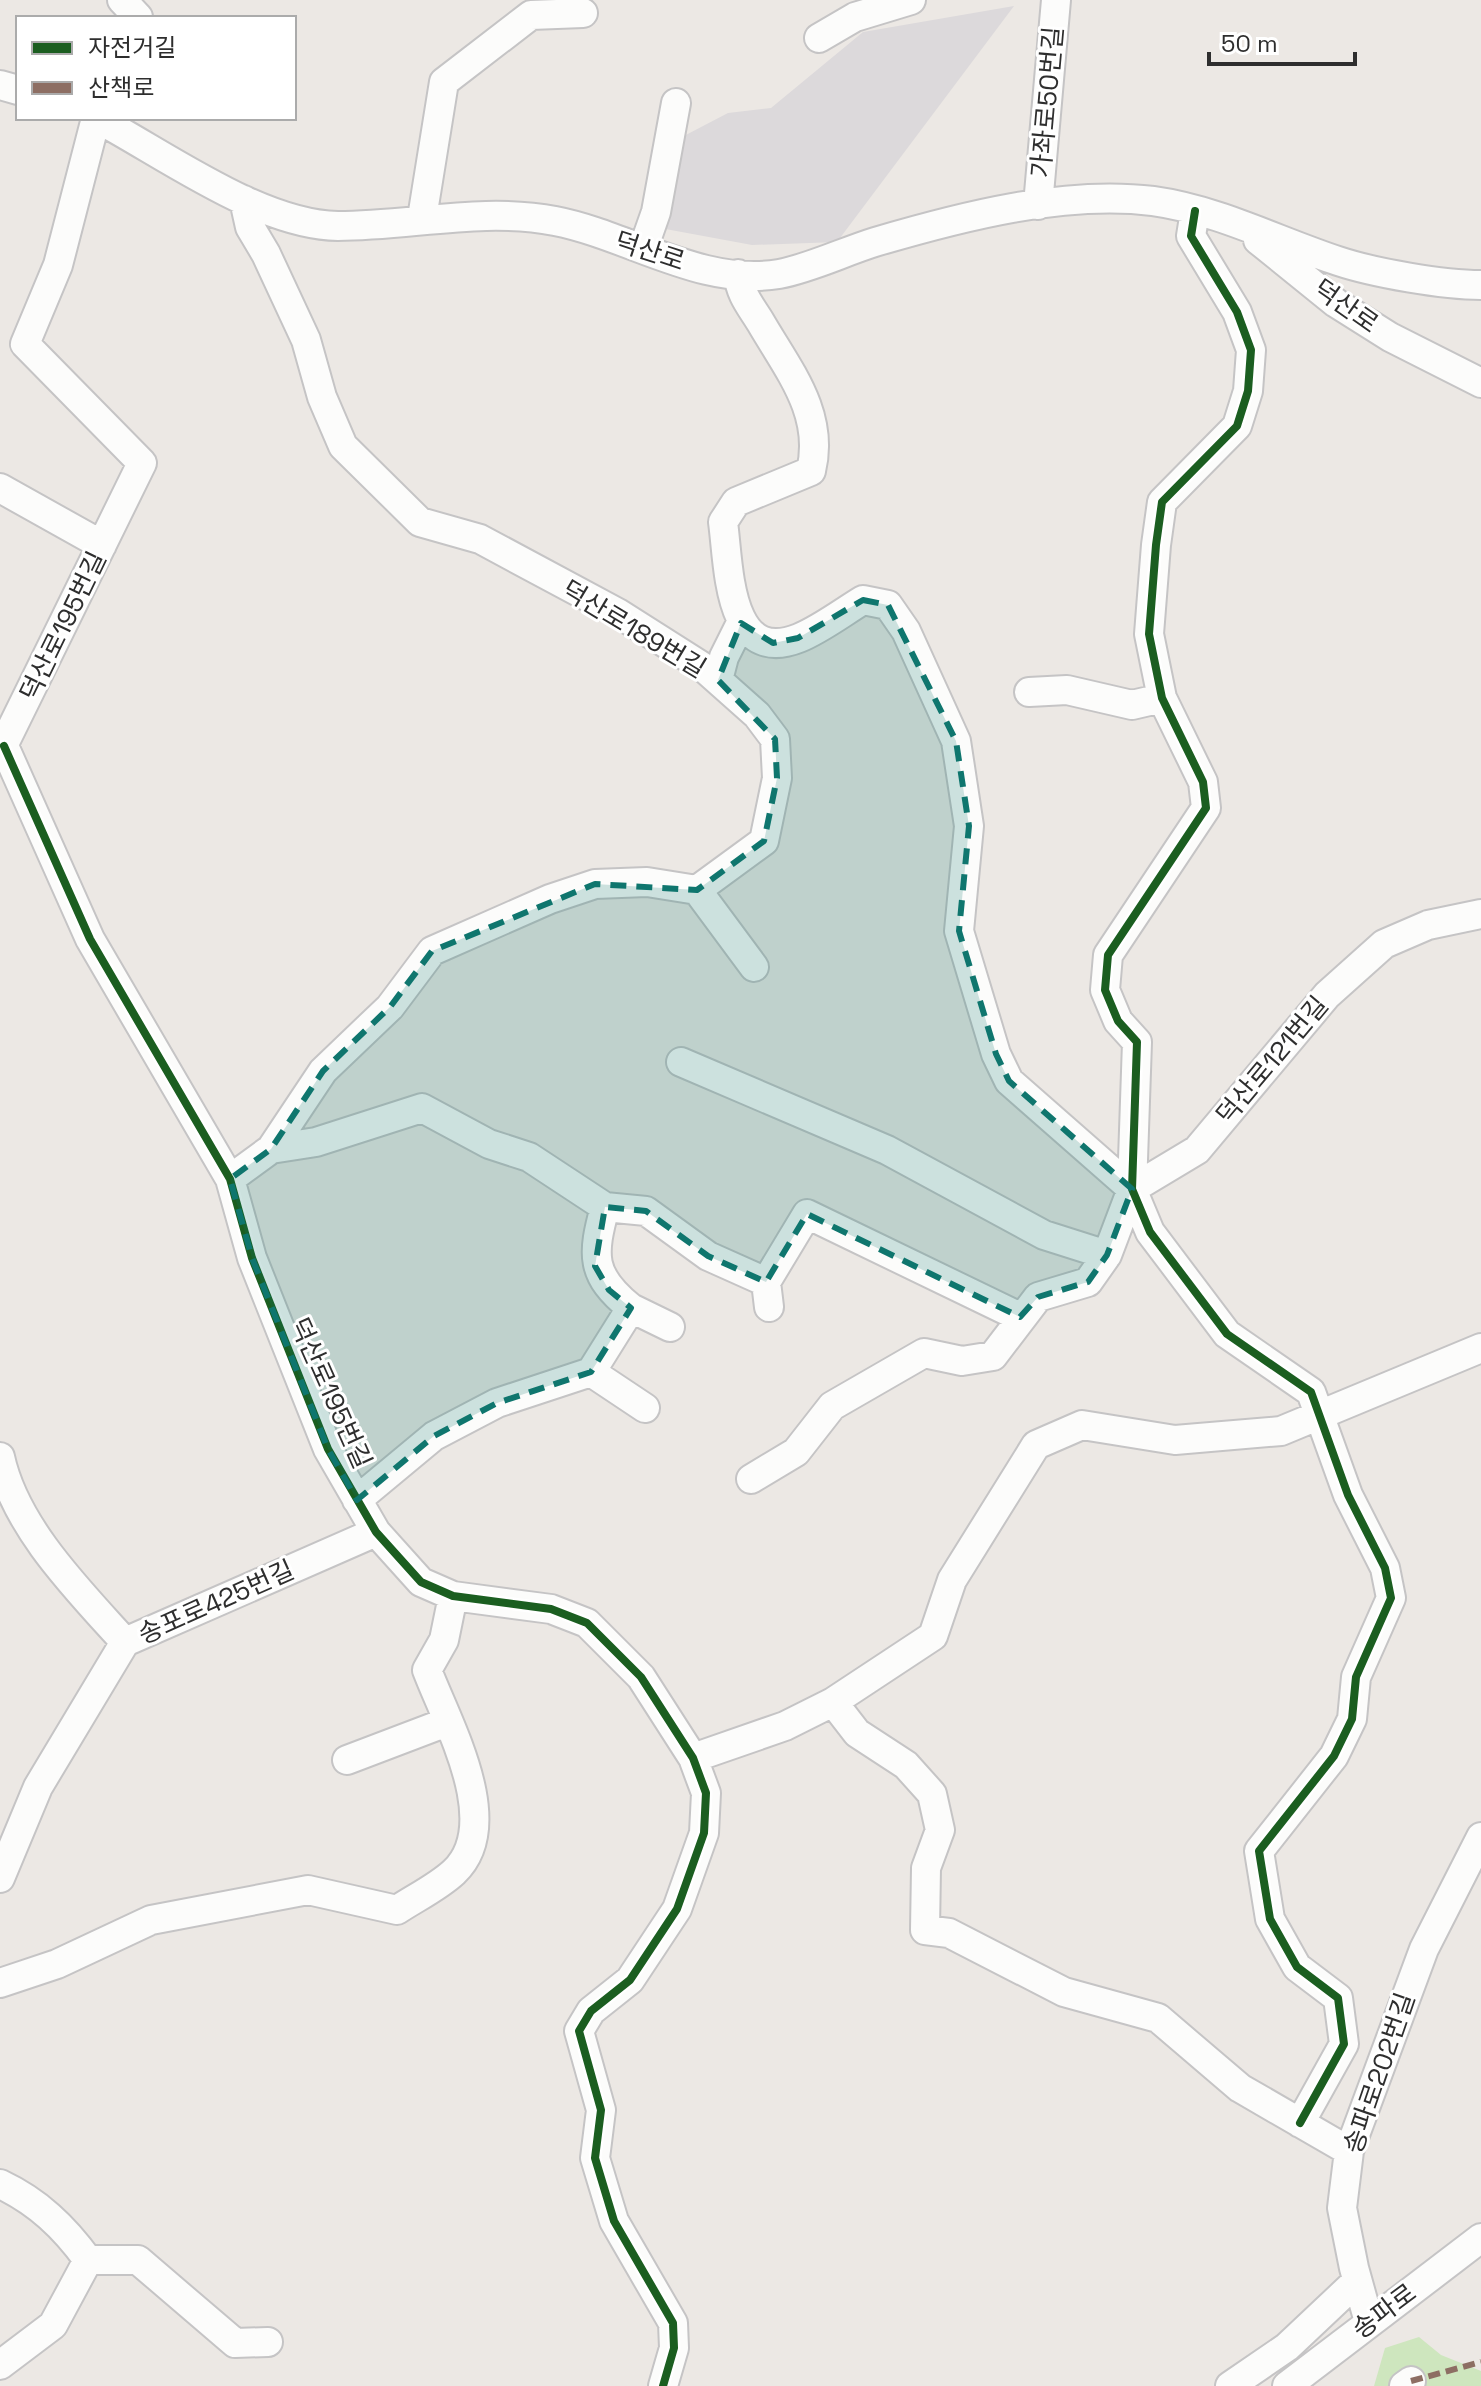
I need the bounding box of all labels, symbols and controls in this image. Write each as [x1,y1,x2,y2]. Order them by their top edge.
legend [16,16,296,120]
scale bar [1209,16,1355,66]
street label: 가좌로50번길 [1023,25,1071,179]
text: 50 m [1221,28,1278,59]
text: 자전거길 [88,32,176,63]
text: 산책로 [88,72,154,103]
street label: 덕산로 [611,224,689,278]
street label: 덕산로 [1307,271,1385,341]
street label: 덕산로195번길 [12,546,114,706]
street label: 덕산로189번길 [556,573,712,685]
street label: 덕산로121번길 [1209,989,1335,1131]
street label: 덕산로195번길 [283,1312,379,1474]
street label: 송포로425번길 [133,1552,299,1652]
street label: 송파로202번길 [1336,1988,1422,2158]
street label: 송파로 [1345,2276,1423,2346]

